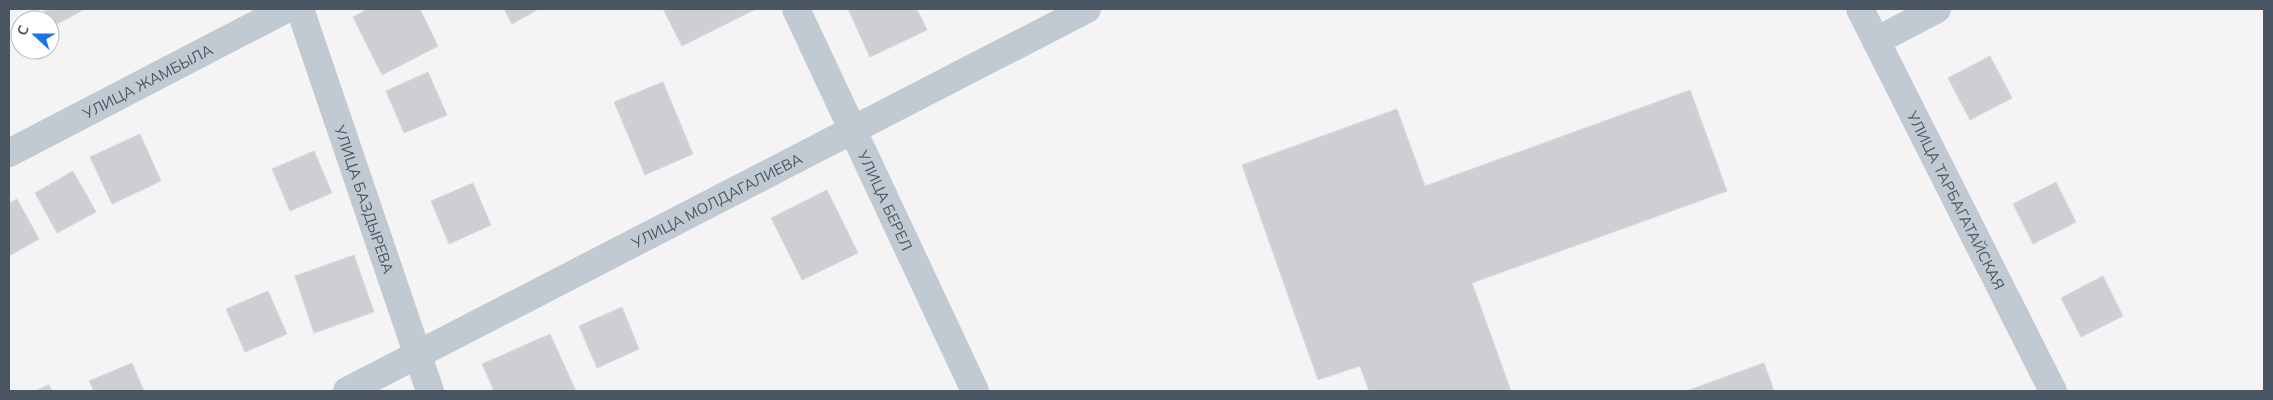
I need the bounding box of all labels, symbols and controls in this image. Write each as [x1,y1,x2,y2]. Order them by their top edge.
north arrow [10,10,60,60]
text: С [13,23,33,38]
street label: УЛИЦА ЖАМБЫЛА [78,39,216,123]
street label: УЛИЦА ТАРБАГАТАЙСКАЯ [1903,107,2010,292]
street label: УЛИЦА БАЗДЫРЕВА [330,122,399,276]
street label: УЛИЦА БЕРЕЛ [853,146,917,253]
street label: УЛИЦА МОЛДАГАЛИЕВА [627,148,805,252]

